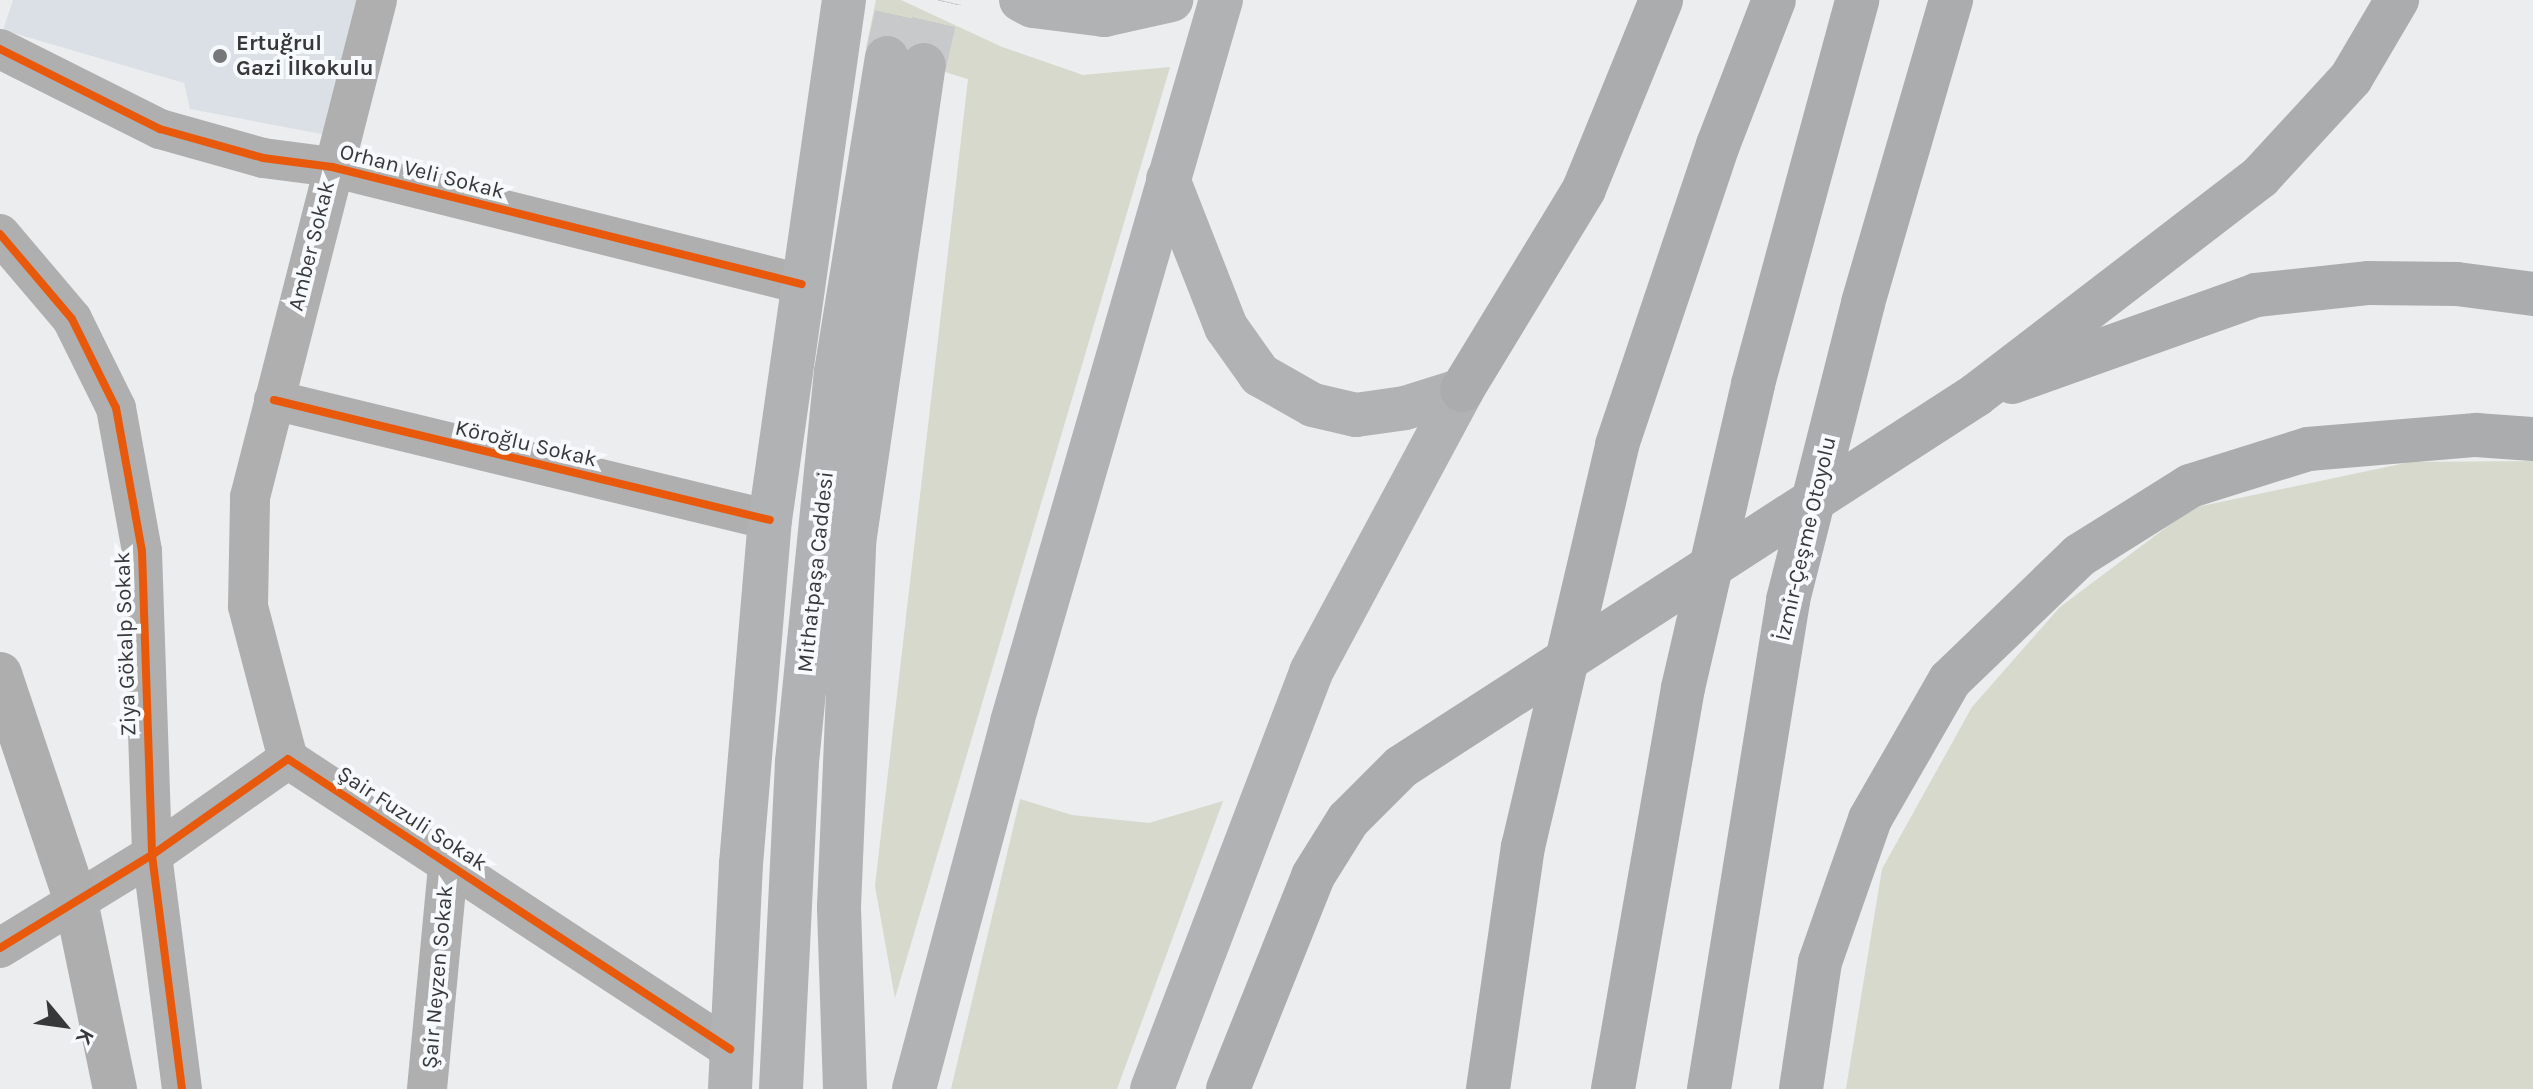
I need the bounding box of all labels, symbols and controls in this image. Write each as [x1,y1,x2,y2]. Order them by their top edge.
place label: Ertuğrul Gazi İlkokulu [236,30,374,82]
marker: Ertuğrul Gazi İlkokulu [211,47,229,65]
street label: Orhan Veli Sokak [337,139,507,205]
street label: Amber Sokak [283,178,341,314]
street label: Köroğlu Sokak [453,415,599,473]
street label: İzmir-Çeşme Otoyolu [1770,434,1842,644]
street label: Mithatpaşa Caddesi [792,470,840,674]
street label: Ziya Gökalp Sokak [110,551,142,737]
street label: Şair Fuzuli Sokak [332,761,492,877]
street label: Şair Neyzen Sokak [417,884,459,1070]
north arrow [24,985,104,1065]
text: K [70,1024,100,1049]

